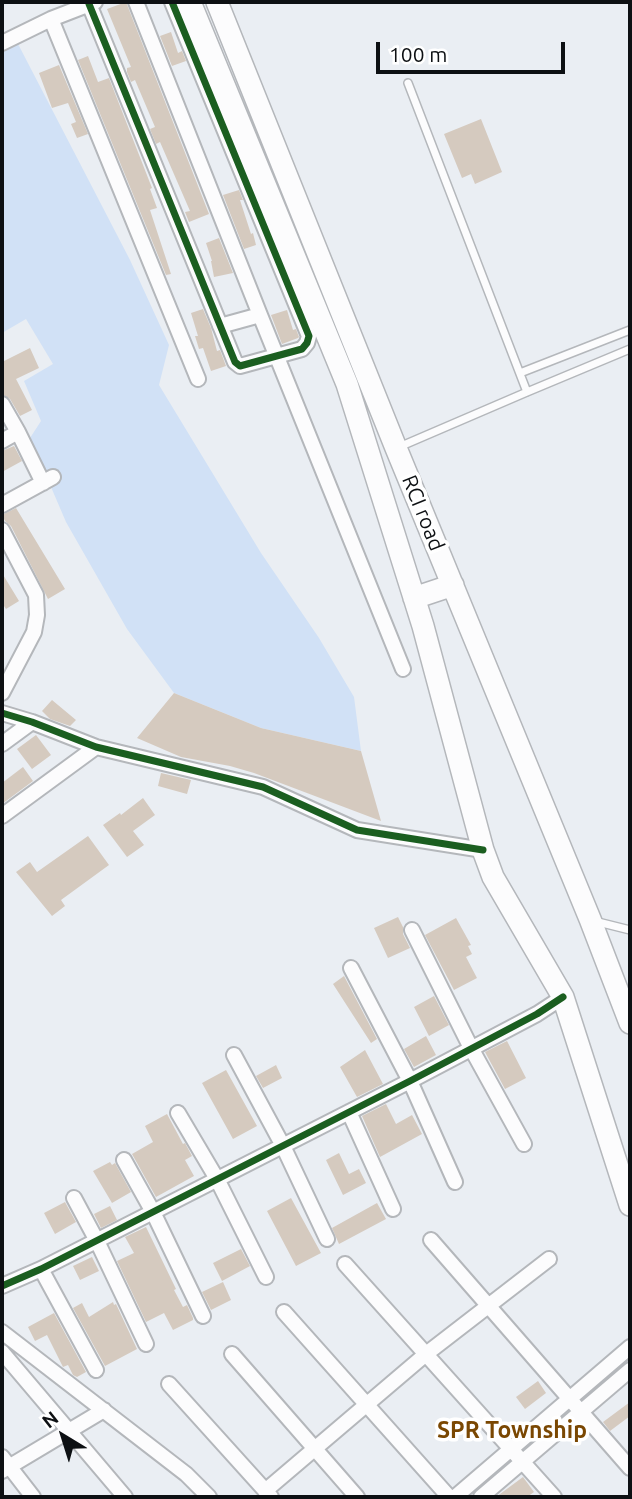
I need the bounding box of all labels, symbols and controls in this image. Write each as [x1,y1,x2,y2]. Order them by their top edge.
scale bar [380,28,569,72]
text: 100 m [389,42,447,66]
street label: RCI road [396,472,450,554]
north arrow [28,1401,98,1471]
text: N [38,1406,62,1432]
district label: SPR Township [437,1416,587,1444]

